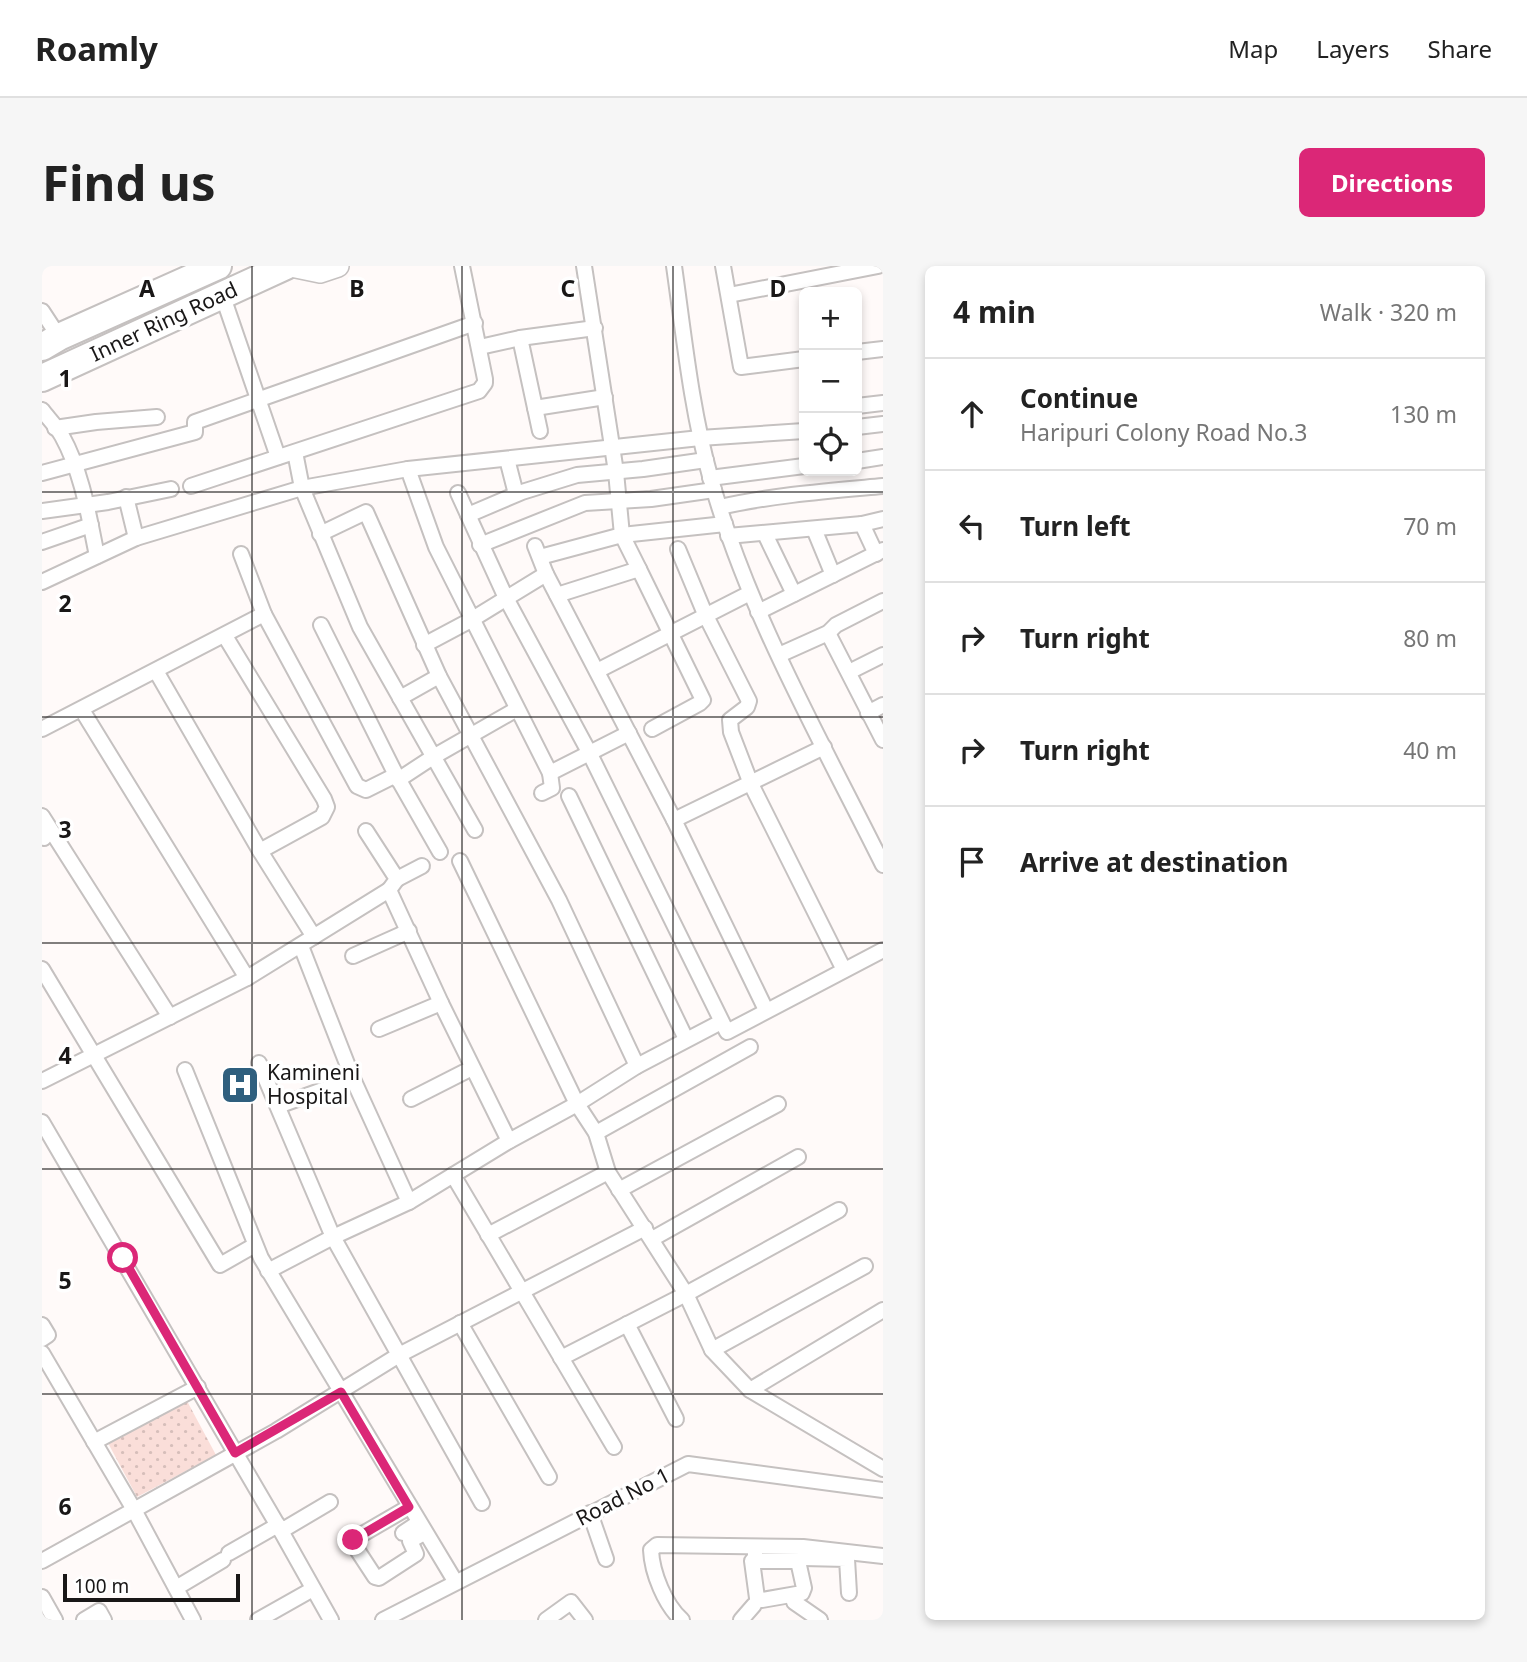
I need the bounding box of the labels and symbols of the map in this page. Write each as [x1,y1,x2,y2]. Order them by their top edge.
text: A [139,272,155,304]
text: B [349,272,365,304]
text: C [561,272,576,304]
text: D [770,272,786,304]
street label: Inner Ring Road [85,275,242,367]
text: 1 [58,362,72,394]
text: 2 [58,587,72,619]
text: 3 [58,813,72,845]
text: 4 [58,1039,72,1071]
place label: Kamineni Hospital [267,1058,360,1110]
hospital icon: Kamineni Hospital [219,1064,261,1106]
route start [107,1242,138,1273]
text: 5 [58,1264,72,1296]
street label: Road No 1 [571,1460,674,1532]
text: 6 [58,1490,72,1522]
route end [337,1524,368,1555]
scale bar [63,1571,240,1603]

